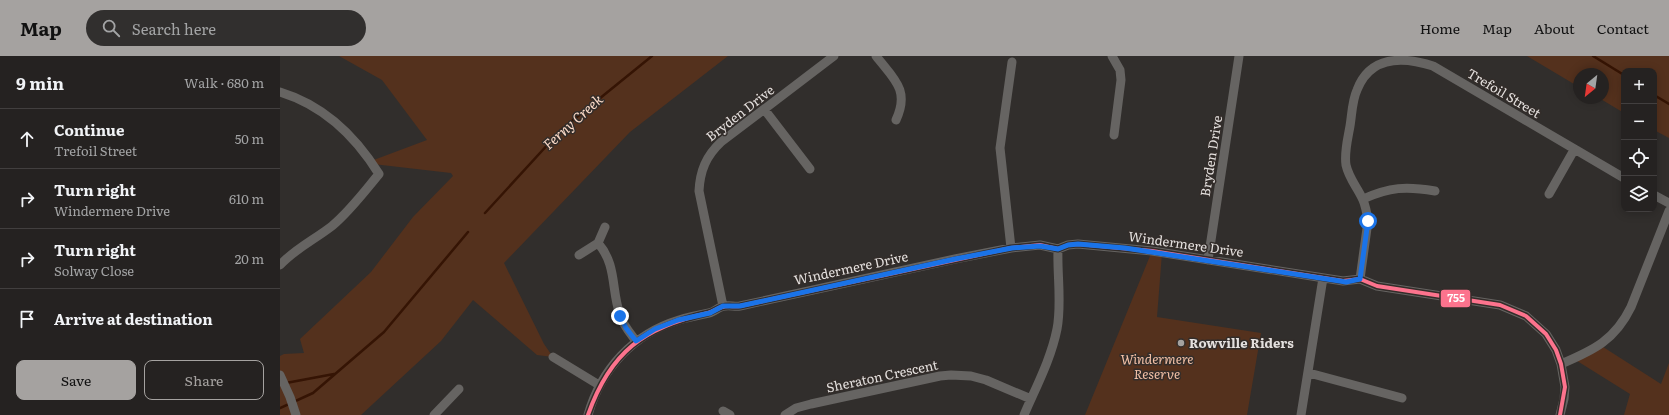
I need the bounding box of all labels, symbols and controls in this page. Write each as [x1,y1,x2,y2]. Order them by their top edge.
search box [86,10,366,46]
text: Map [20,14,62,42]
icon: search [100,17,122,39]
text: Search here [132,17,216,40]
text: Home [1420,18,1460,38]
text: Map [1482,18,1512,38]
text: About [1534,18,1575,38]
text: Contact [1597,18,1649,38]
street label: Trefoil Street [1464,63,1545,122]
north arrow [1573,68,1609,104]
map controls [1621,68,1657,212]
button: + [1621,68,1657,104]
text: 9 min [16,70,64,95]
text: Walk · 680 m [184,73,264,92]
street label: Bryden Drive [702,80,778,145]
water label: Ferny Creek [538,89,607,153]
button: − [1621,104,1657,140]
street label: Bryden Drive [1195,114,1226,198]
text: Continue [54,118,124,141]
icon: ahead [16,128,38,150]
text: 50 m [235,129,264,148]
button: locate [1621,140,1657,176]
text: Trefoil Street [54,141,137,160]
button: layers [1621,176,1657,212]
text: Turn right [54,178,136,201]
icon: right [16,188,38,210]
text: 610 m [229,189,264,208]
text: Windermere Drive [54,201,170,220]
route start [1359,212,1377,230]
street label: Windermere Drive [1127,226,1245,261]
text: Turn right [54,238,136,261]
street label: Windermere Drive [792,246,910,289]
icon: right [16,248,38,270]
text: 20 m [235,249,264,268]
text: Solway Close [54,261,134,280]
line badge: 755 [1440,289,1471,308]
text: 755 [1447,289,1465,305]
text: Arrive at destination [54,307,213,330]
route end [611,307,629,325]
icon: arrive [16,308,38,330]
place label: Rowville Riders [1189,333,1294,352]
marker: Rowville Riders [1176,338,1186,348]
park label: Windermere Reserve [1120,349,1194,383]
street label: Sheraton Crescent [824,354,940,397]
button: Save [16,360,136,400]
button: Share [144,360,264,400]

